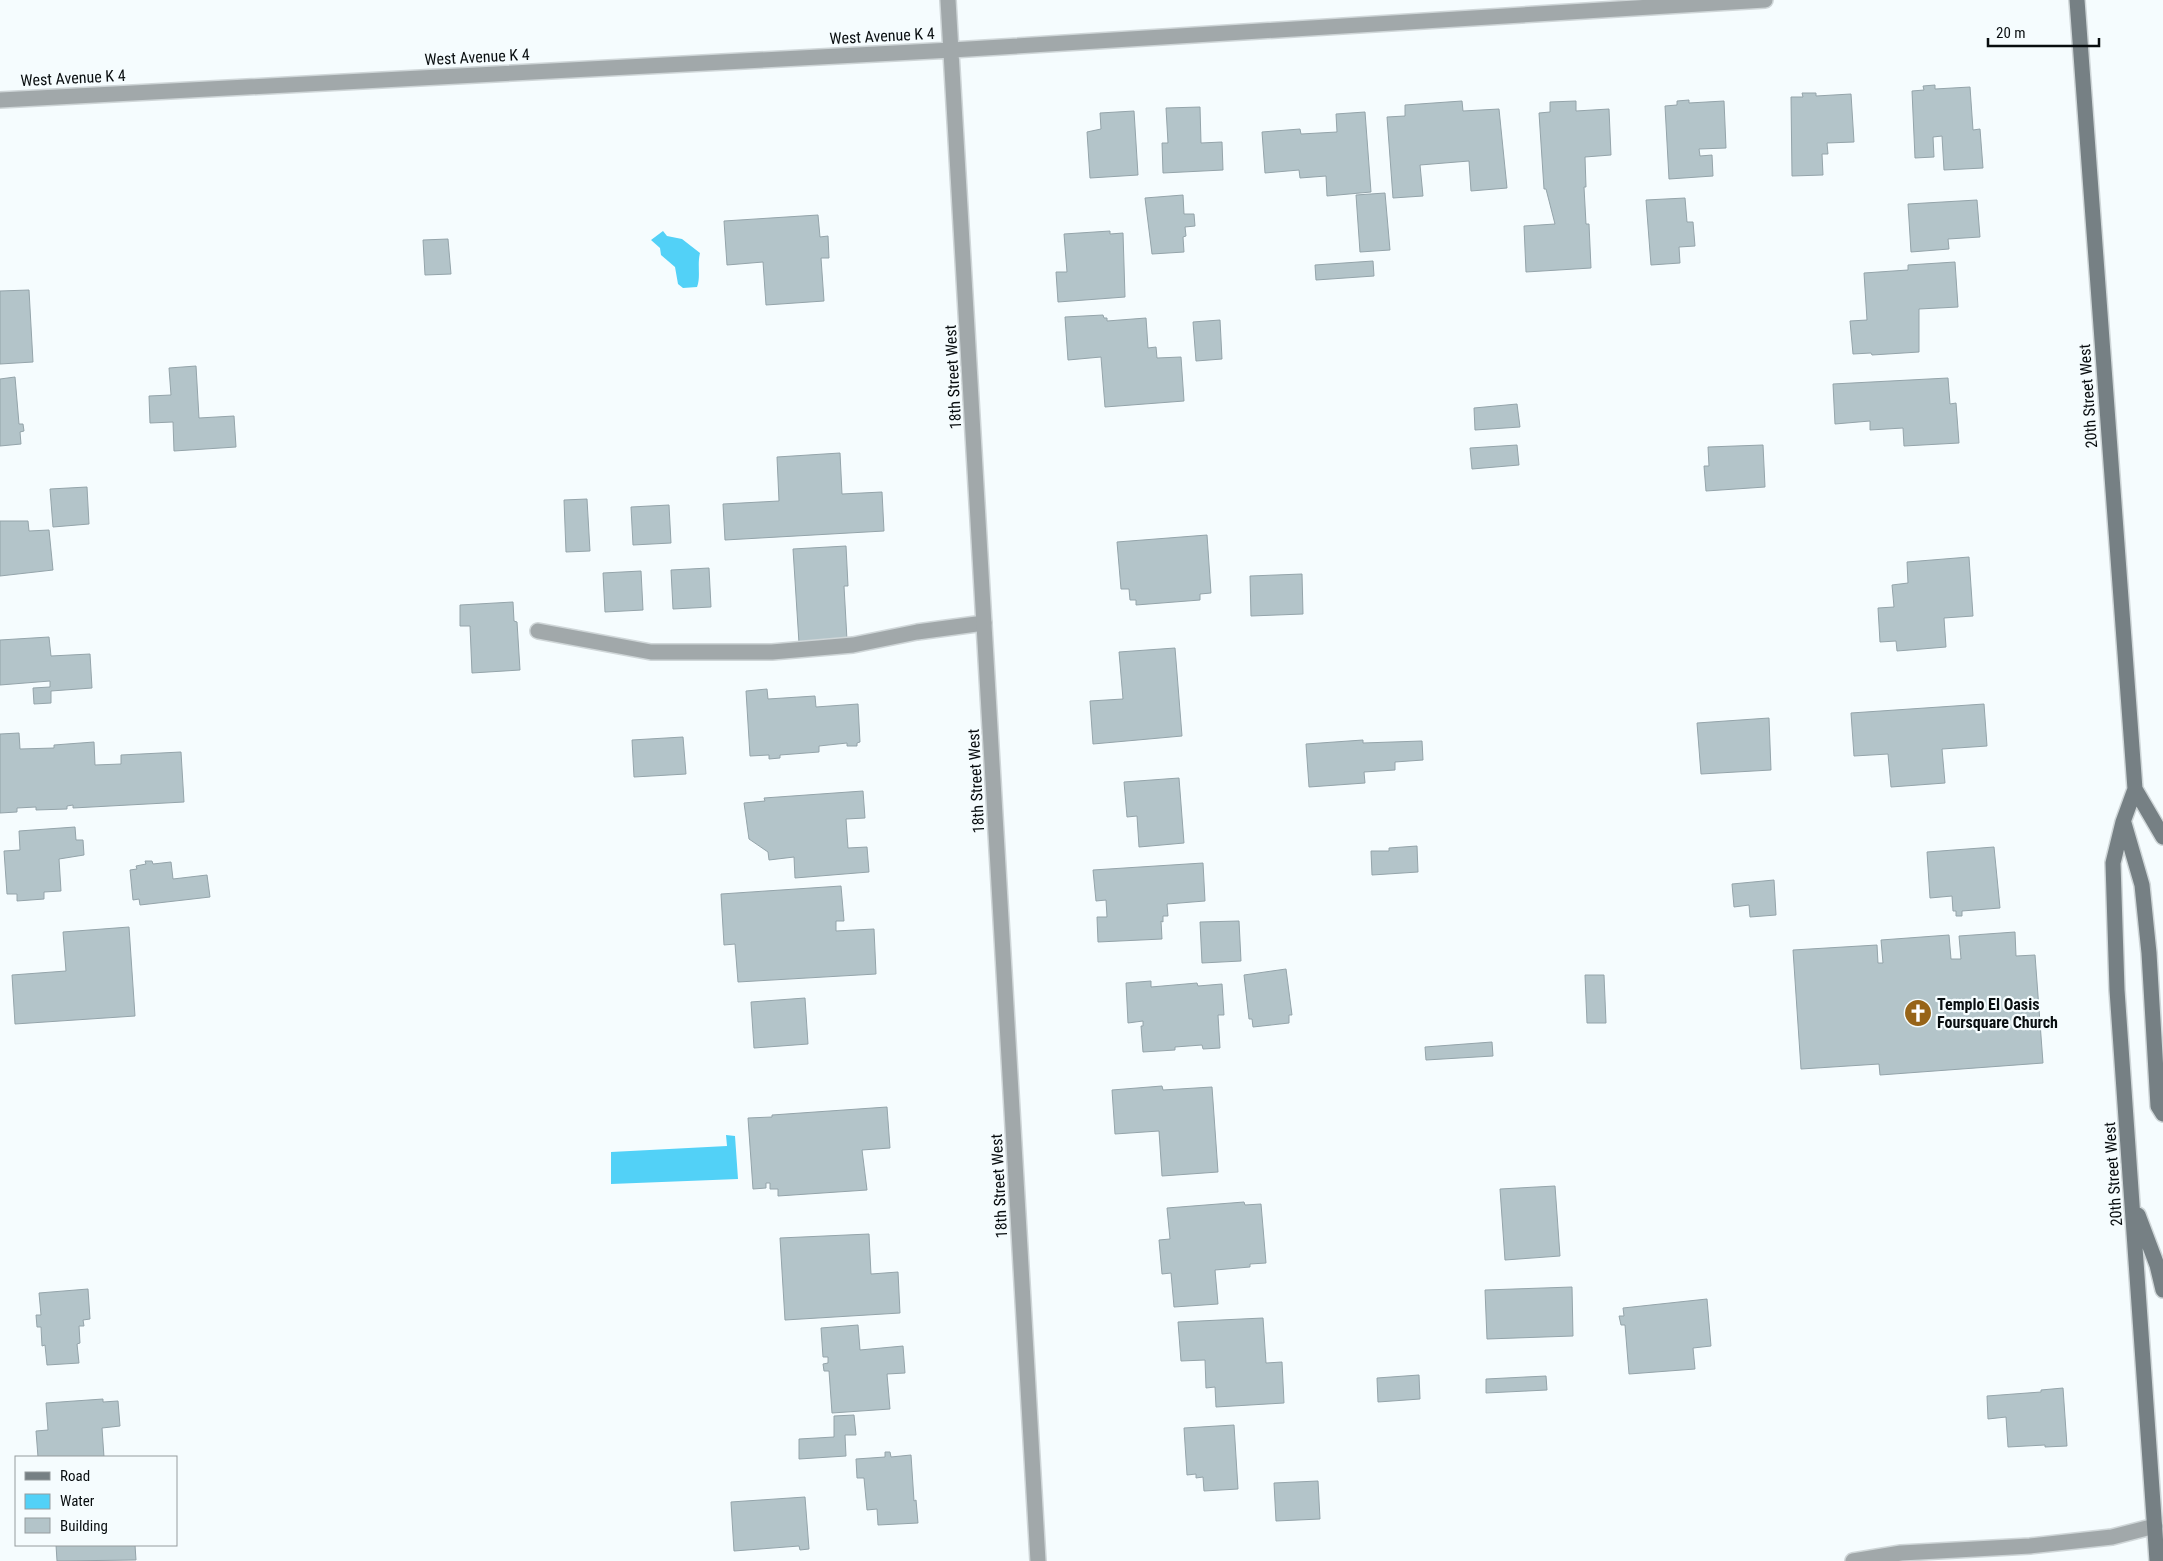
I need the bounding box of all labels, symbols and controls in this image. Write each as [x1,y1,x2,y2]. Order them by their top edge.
scale bar [1988,15,2099,47]
street label: West Avenue K 4 [829,24,935,48]
text: 20 m [1996,24,2026,42]
street label: West Avenue K 4 [424,45,530,69]
street label: West Avenue K 4 [20,66,126,90]
street label: 18th Street West [941,324,965,430]
street label: 20th Street West [2075,343,2101,449]
street label: 18th Street West [964,728,988,834]
place label: Templo El Oasis Foursquare Church [1937,995,2058,1032]
church icon: Templo El Oasis Foursquare Church [1903,998,1933,1028]
street label: 20th Street West [2100,1121,2126,1227]
street label: 18th Street West [987,1133,1011,1239]
legend [15,1456,178,1546]
text: Road [60,1467,90,1485]
text: Water [60,1492,95,1510]
text: Building [60,1517,108,1535]

